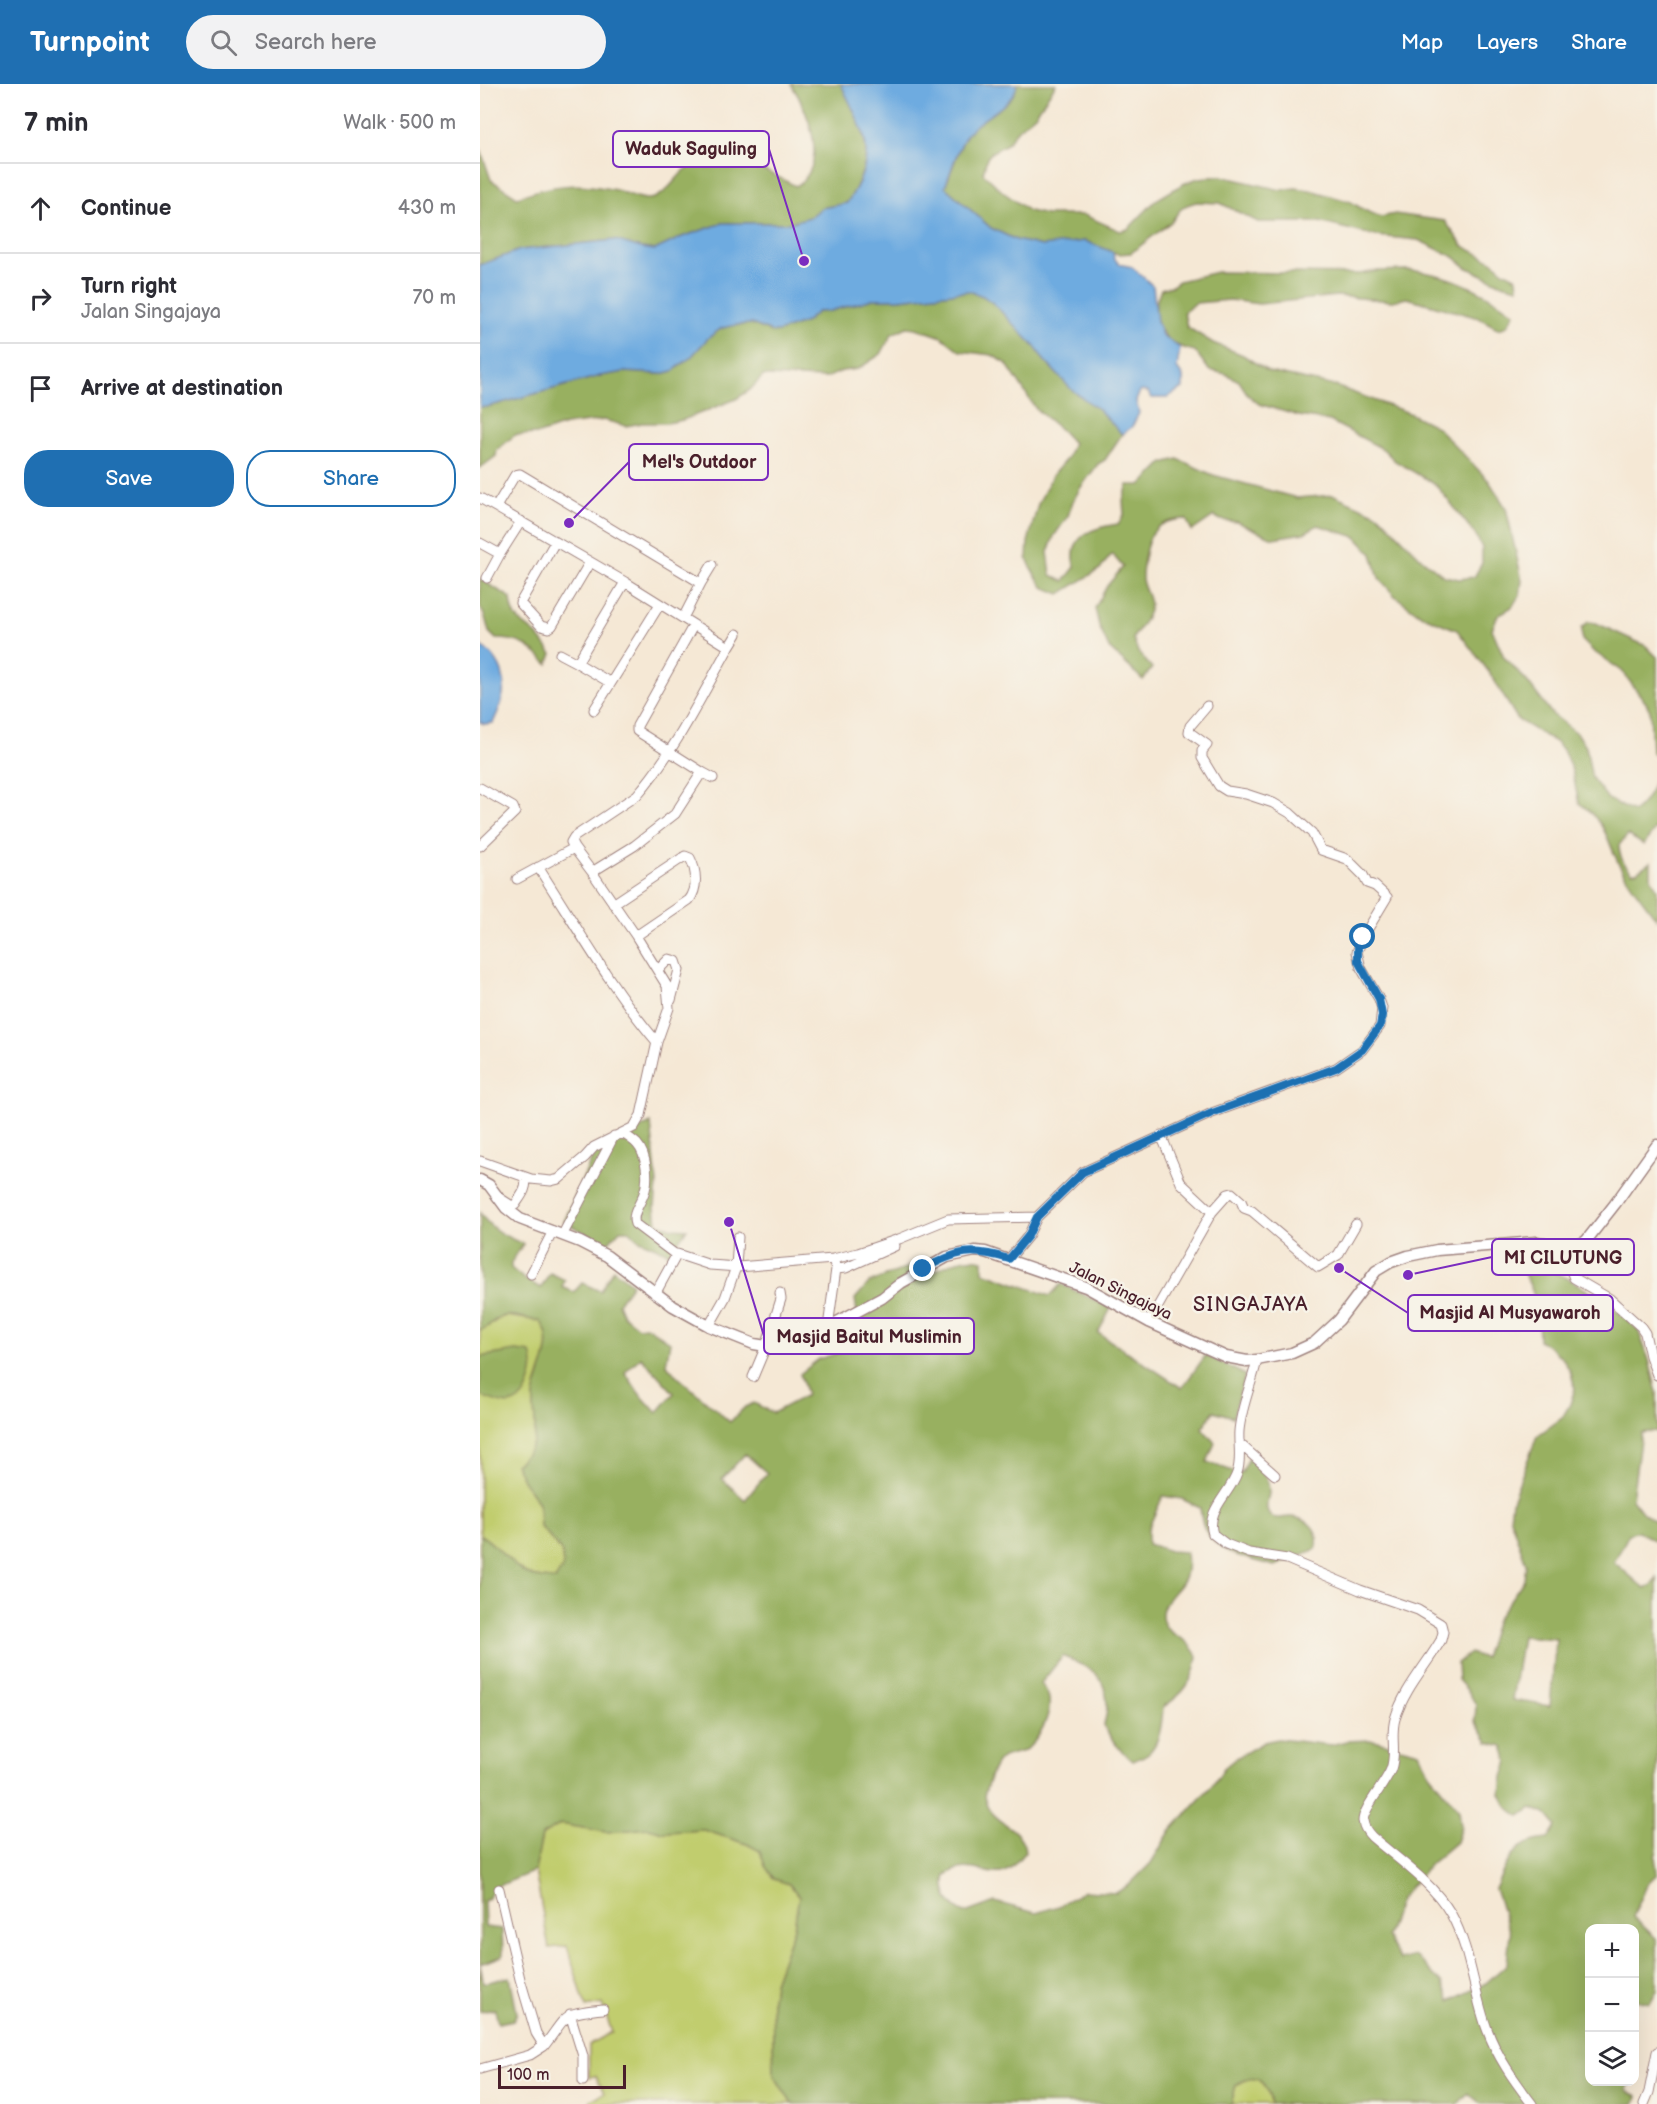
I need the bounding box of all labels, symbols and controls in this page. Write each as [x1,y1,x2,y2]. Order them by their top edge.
search box [186,15,606,69]
text: Turnpoint [30,26,150,59]
icon: search [207,26,240,59]
text: Search here [255,29,377,56]
text: Map [1401,30,1443,55]
text: Layers [1476,30,1538,55]
text: Share [1571,30,1627,55]
text: 7 min [24,108,88,139]
text: Walk · 500 m [343,111,456,135]
callout: Waduk Saguling [613,131,769,167]
text: Waduk Saguling [625,139,757,160]
icon: ahead [24,192,57,225]
text: Continue [81,195,171,222]
text: 430 m [398,196,456,220]
text: Turn right [81,273,177,300]
icon: right [24,282,57,315]
text: 70 m [412,286,456,310]
text: Jalan Singajaya [81,300,221,324]
icon: arrive [24,372,57,405]
text: Arrive at destination [81,375,283,402]
callout: Mel's Outdoor [629,444,768,480]
button: Save [24,450,234,507]
button: Share [246,450,456,507]
text: Mel's Outdoor [642,452,757,473]
route start [1349,923,1375,949]
callout: MI CILUTUNG [1492,1239,1634,1275]
text: MI CILUTUNG [1504,1248,1622,1269]
route end [909,1255,935,1281]
street label: Jalan Singajaya [1066,1258,1175,1324]
district label: SINGAJAYA [1193,1293,1309,1317]
callout: Masjid Al Musyawaroh [1408,1295,1613,1331]
text: Masjid Al Musyawaroh [1419,1303,1601,1324]
callout: Masjid Baitul Muslimin [764,1318,974,1354]
text: Masjid Baitul Muslimin [776,1327,962,1348]
map controls [1585,1924,1639,2086]
button: + [1585,1924,1639,1978]
button: − [1585,1978,1639,2032]
button: layers [1585,2032,1639,2086]
scale bar [498,2062,626,2090]
text: 100 m [507,2066,550,2085]

